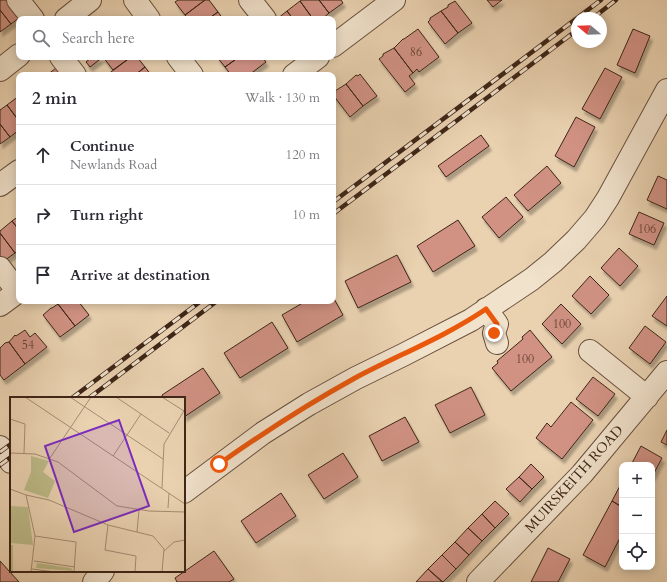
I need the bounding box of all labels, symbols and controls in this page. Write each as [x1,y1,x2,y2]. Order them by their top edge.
north arrow [571,12,607,48]
search box [16,16,336,60]
icon: search [30,27,52,49]
text: Search here [62,28,135,48]
house number: 86 [410,44,422,60]
text: 2 min [32,87,77,110]
text: Walk · 130 m [245,89,320,107]
text: Continue [70,136,135,156]
icon: ahead [32,144,54,166]
text: 120 m [286,146,320,164]
text: Newlands Road [70,156,157,174]
icon: right [32,204,54,226]
text: Turn right [70,205,143,225]
text: 10 m [292,206,320,224]
house number: 106 [638,221,656,237]
icon: arrive [32,264,54,286]
text: Arrive at destination [70,265,210,285]
house number: 100 [553,316,571,332]
route end [485,324,503,342]
house number: 54 [22,337,34,353]
house number: 100 [516,351,534,367]
inset map [10,397,185,572]
street label: MUIRSKEITH ROAD [520,421,628,537]
route start [210,455,228,473]
map controls [619,462,655,570]
button: + [619,462,655,498]
button: − [619,498,655,534]
button: locate [619,534,655,570]

